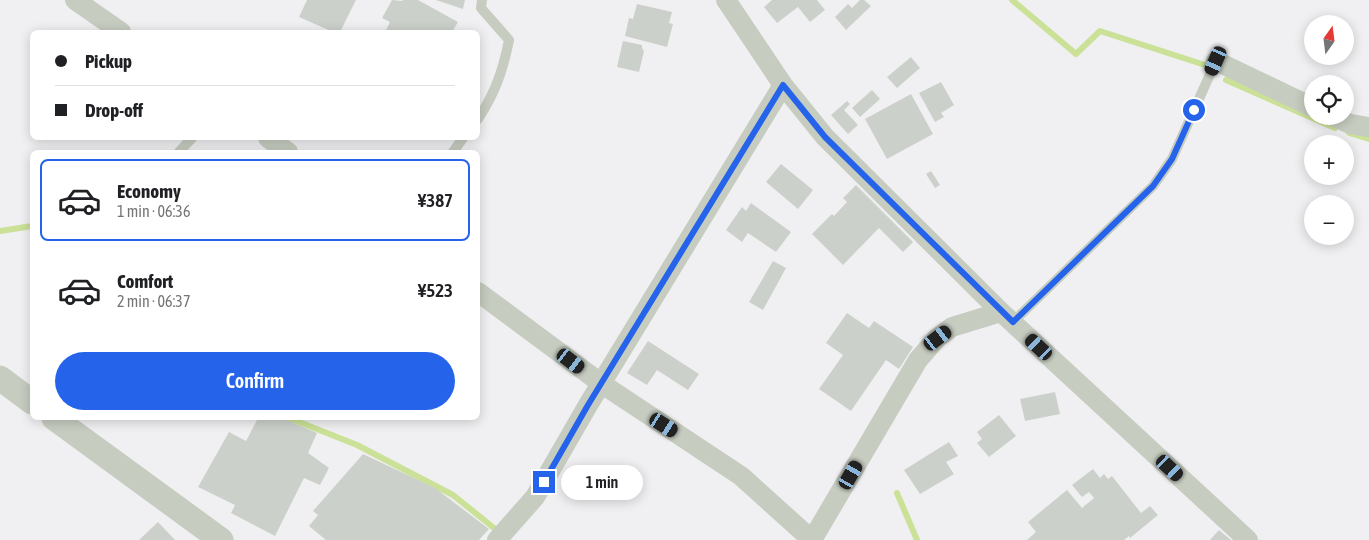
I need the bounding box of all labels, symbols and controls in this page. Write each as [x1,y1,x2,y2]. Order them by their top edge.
north arrow [1304,15,1354,65]
map controls [1304,15,1354,245]
car [1203,44,1228,78]
text: Pickup [85,50,132,72]
button: locate [1304,75,1354,125]
text: Drop-off [85,99,143,121]
route start [1183,99,1205,121]
button: + [1304,135,1354,185]
icon: car [57,178,102,223]
text: Economy [117,180,181,202]
text: ¥387 [418,189,453,211]
button: − [1304,195,1354,245]
text: 1 min · 06:36 [117,202,190,220]
icon: car [57,268,102,313]
text: Comfort [117,270,173,292]
text: ¥523 [418,279,453,301]
text: 2 min · 06:37 [117,292,190,310]
car [921,323,954,353]
car [1022,331,1055,363]
car [554,346,587,376]
button: Confirm [55,352,455,410]
car [647,411,680,439]
car [1153,452,1186,484]
car [837,458,864,492]
callout: 1 min [562,464,644,500]
route end [533,471,555,493]
text: 1 min [586,473,618,491]

